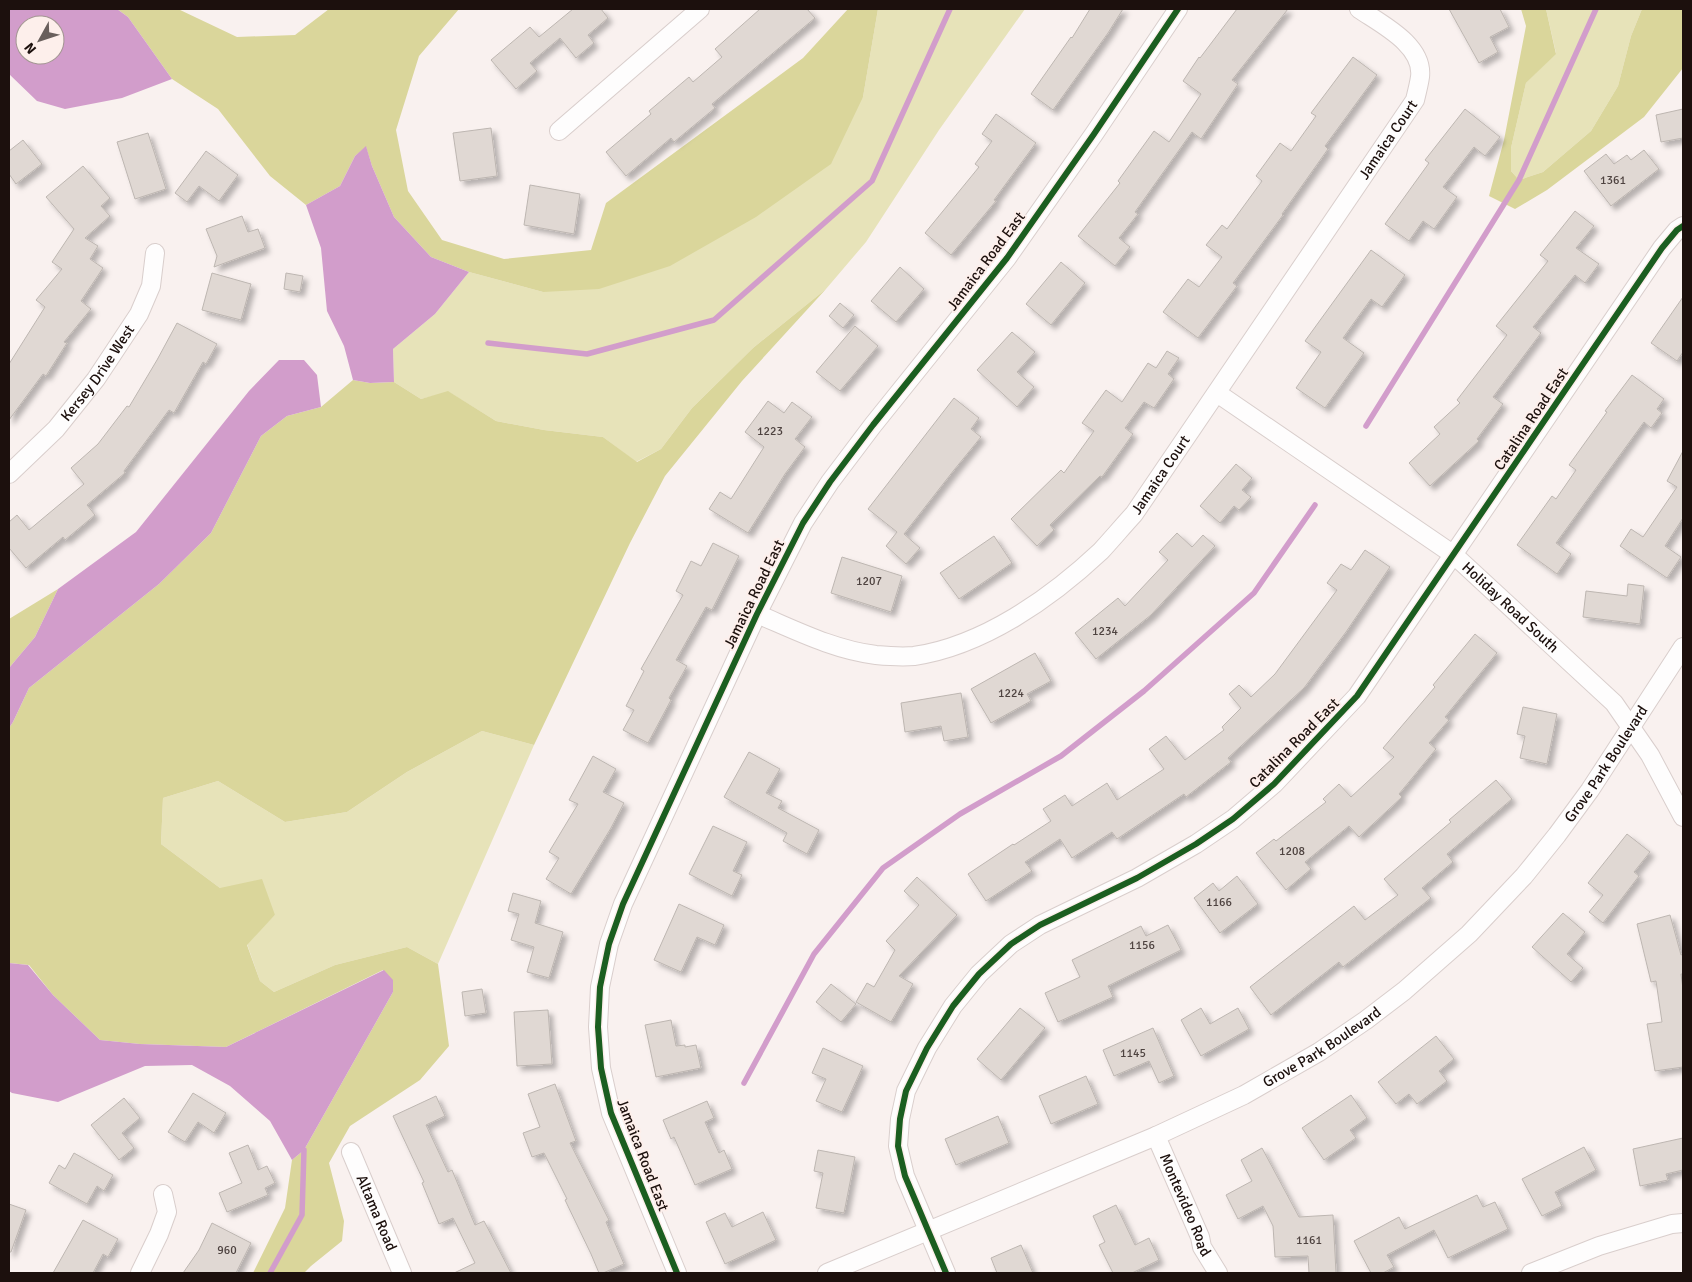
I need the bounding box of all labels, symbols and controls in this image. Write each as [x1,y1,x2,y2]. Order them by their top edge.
north arrow [15,15,65,65]
text: N [21,39,40,57]
street label: Jamaica Court [1355,97,1421,183]
house number: 1361 [1600,173,1626,188]
street label: Jamaica Road East [943,208,1029,314]
street label: Kersey Drive West [57,321,138,425]
street label: Catalina Road East [1490,364,1572,474]
house number: 1223 [757,424,783,439]
street label: Jamaica Court [1127,432,1194,518]
street label: Jamaica Road East [720,537,788,651]
street label: Holiday Road South [1458,558,1563,656]
house number: 1207 [856,574,882,589]
house number: 1234 [1092,624,1118,639]
house number: 1224 [998,686,1024,701]
street label: Catalina Road East [1245,694,1343,792]
street label: Grove Park Boulevard [1560,702,1652,826]
house number: 1208 [1279,844,1305,859]
house number: 1166 [1206,895,1232,910]
house number: 1156 [1129,938,1155,953]
street label: Grove Park Boulevard [1260,1003,1385,1091]
house number: 1145 [1120,1046,1146,1061]
street label: Jamaica Road East [613,1096,673,1214]
street label: Montevideo Road [1156,1151,1215,1260]
street label: Altama Road [353,1172,401,1254]
house number: 1161 [1296,1233,1322,1248]
house number: 960 [217,1243,237,1258]

